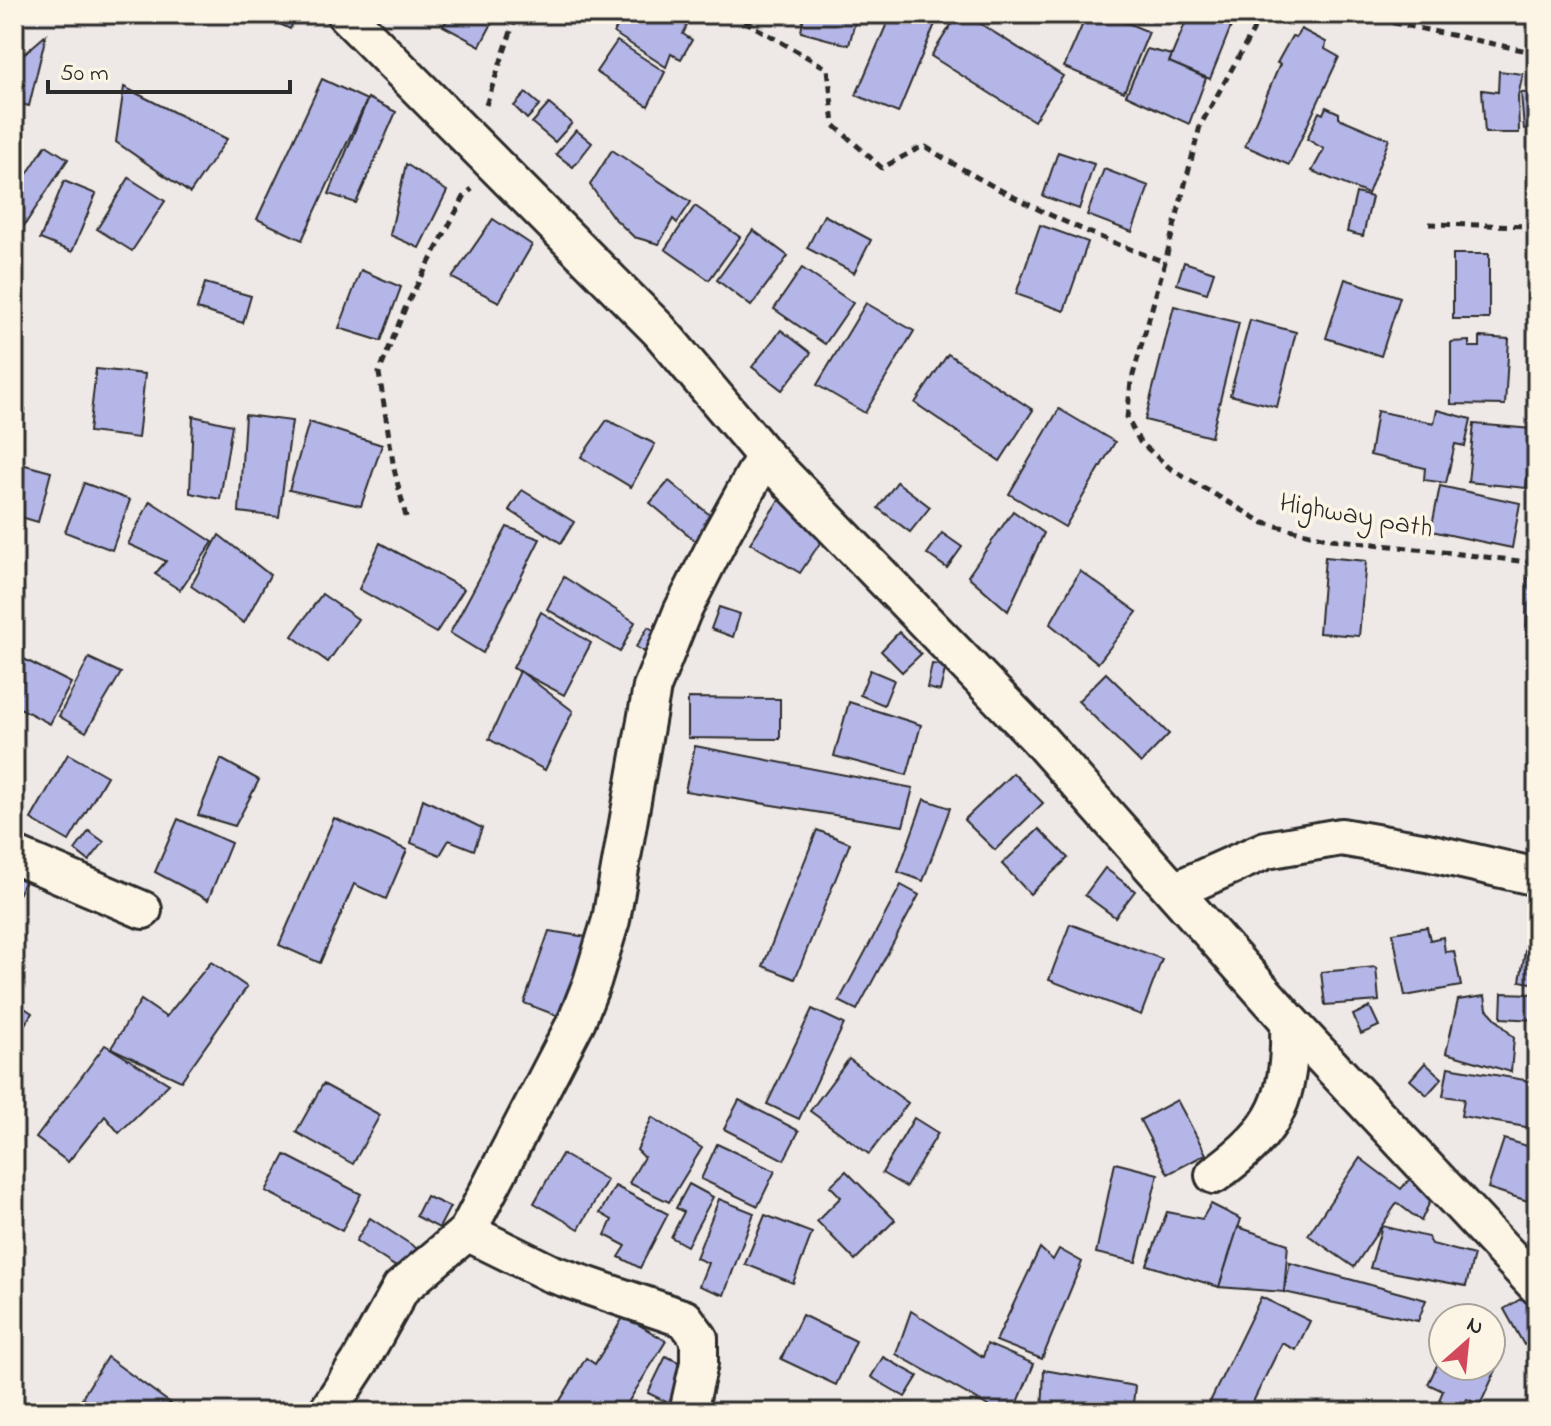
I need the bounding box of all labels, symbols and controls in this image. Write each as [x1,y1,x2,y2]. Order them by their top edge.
scale bar [48,44,290,94]
text: 50 m [60,57,109,92]
street label: Highway path [1276,483,1436,551]
north arrow [1427,1302,1507,1382]
text: N [1461,1309,1489,1344]

